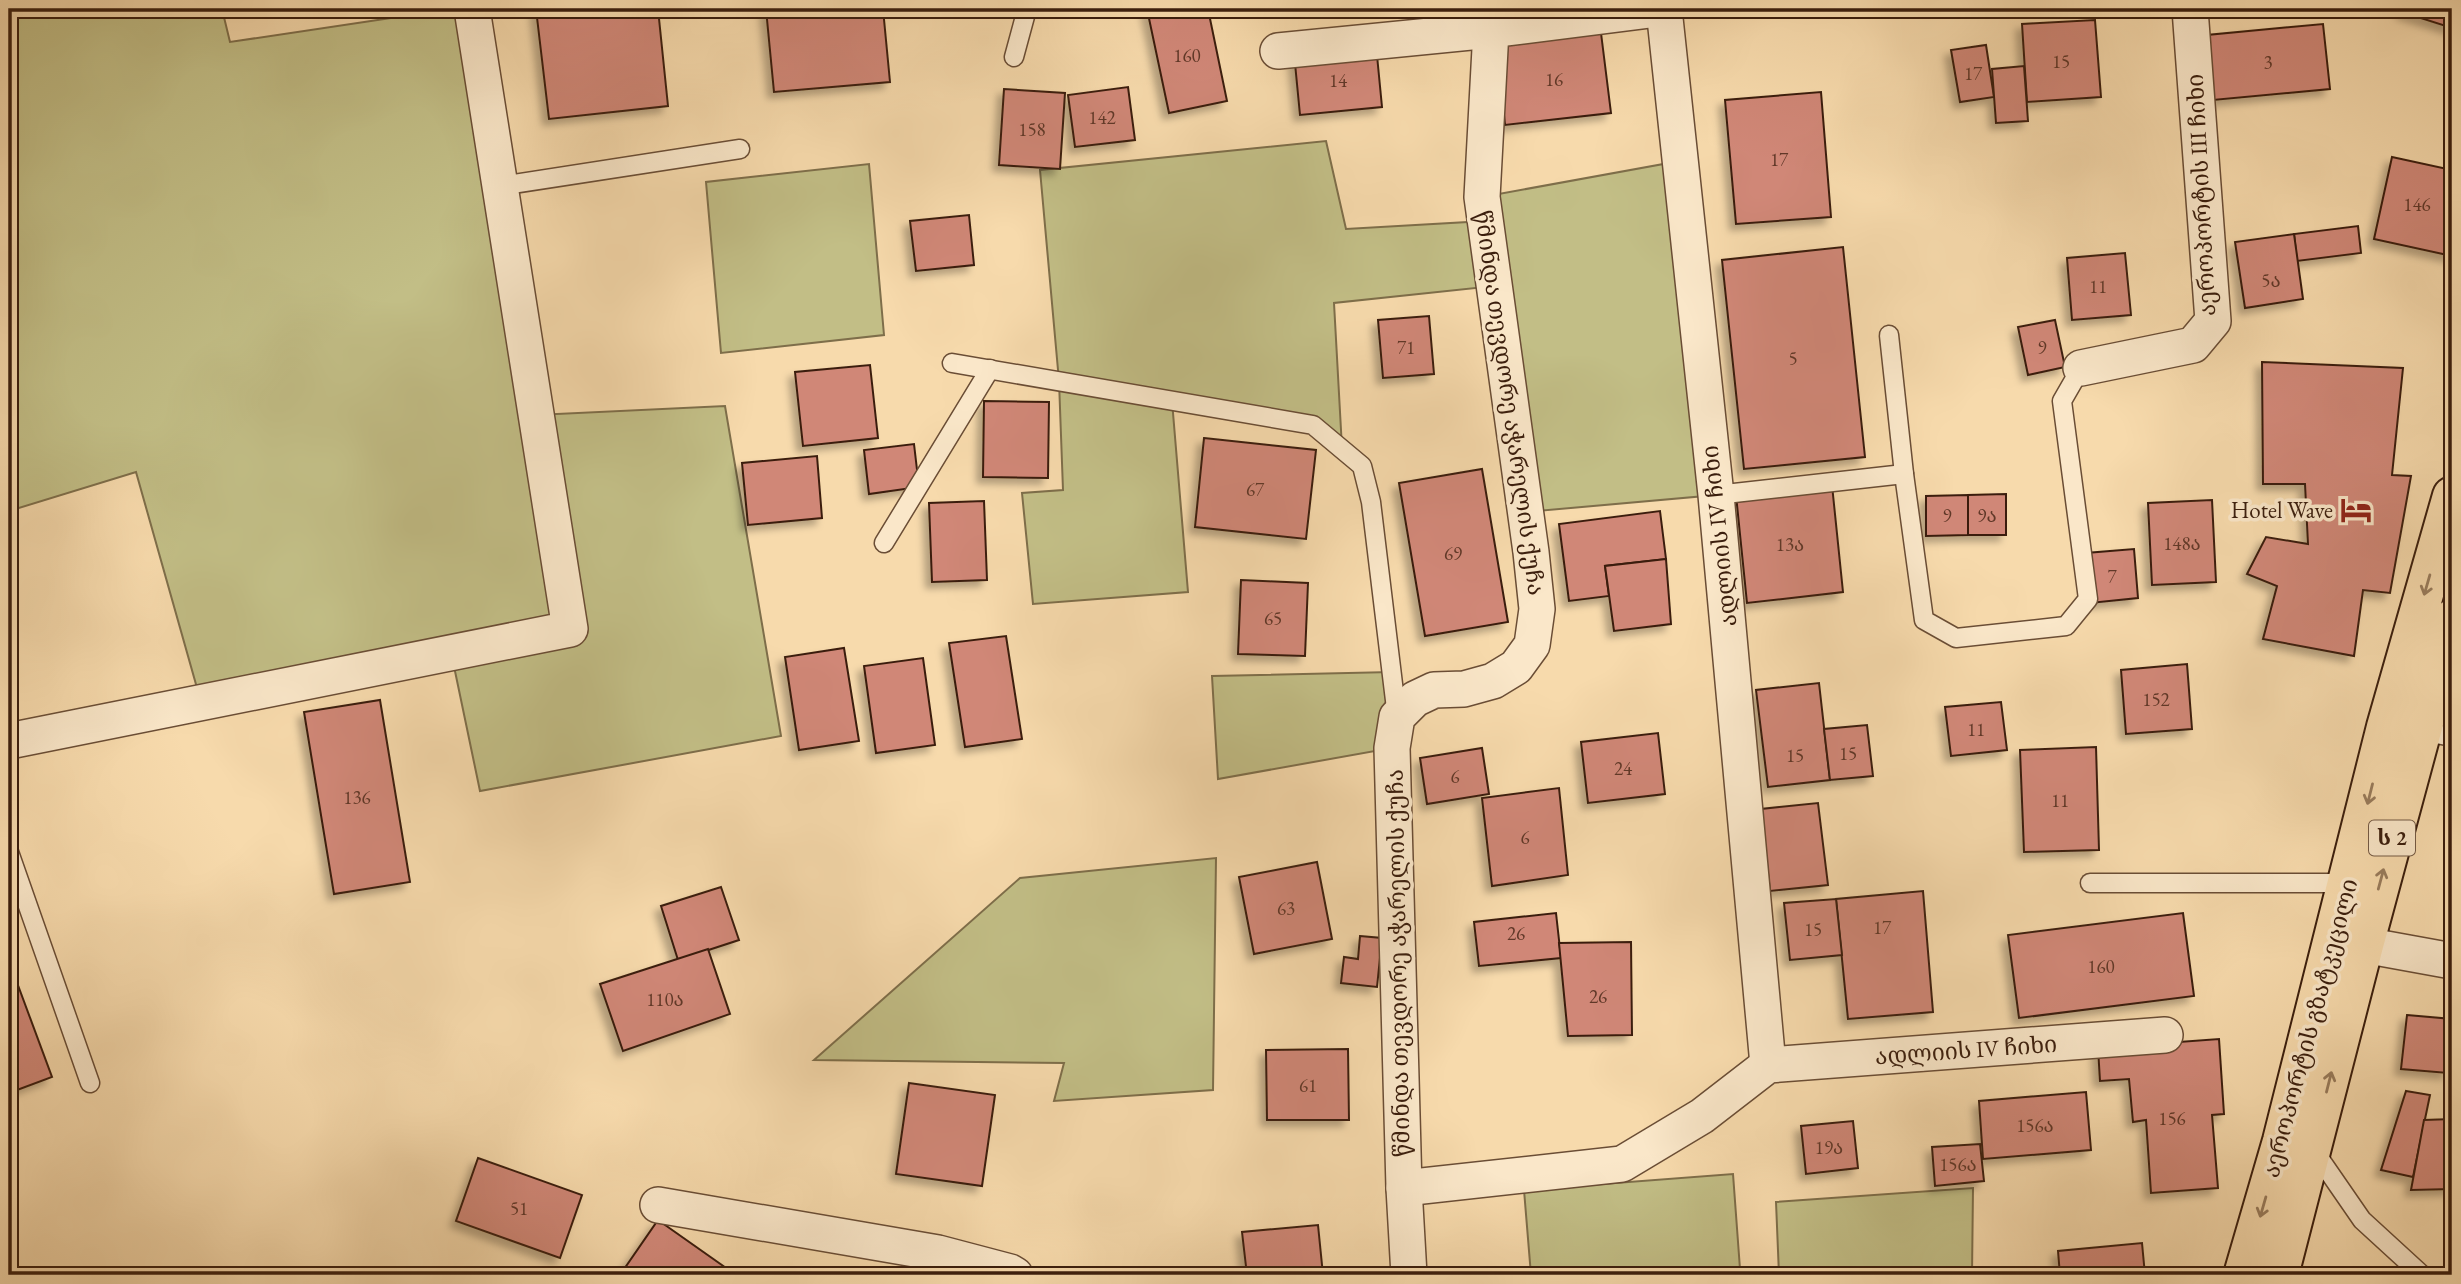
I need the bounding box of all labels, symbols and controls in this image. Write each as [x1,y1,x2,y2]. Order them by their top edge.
house number: 160 [1173,43,1201,68]
house number: 15 [2052,49,2070,74]
house number: 3 [2263,50,2273,75]
house number: 17 [1964,61,1983,86]
house number: 16 [1545,67,1563,92]
house number: 14 [1329,68,1348,93]
street label: აეროპორტის III ჩიხი [2180,73,2222,317]
house number: 142 [1088,105,1116,130]
house number: 158 [1018,117,1046,142]
house number: 17 [1770,147,1789,172]
house number: 146 [2403,192,2431,217]
street label: წმინდა თევდორე აჭარელის ქუჩა [1468,209,1552,597]
house number: 5ა [2261,268,2281,293]
house number: 11 [2089,274,2107,299]
house number: 71 [1397,335,1415,360]
house number: 9 [2037,335,2047,360]
house number: 5 [1788,346,1798,371]
street label: ადლიის IV ჩიხი [1695,444,1743,628]
house number: 67 [1246,477,1265,502]
hotel icon: Hotel Wave [2339,493,2373,527]
place label: Hotel Wave [2231,495,2333,525]
house number: 9 [1942,503,1952,528]
house number: 9ა [1977,503,1997,528]
house number: 148ა [2163,531,2201,556]
house number: 13ა [1776,532,1804,557]
house number: 69 [1444,541,1462,566]
house number: 7 [2107,564,2117,589]
one-way arrow [2419,574,2432,596]
house number: 65 [1264,606,1282,631]
house number: 152 [2142,687,2170,712]
house number: 11 [1967,717,1985,742]
house number: 15 [1839,741,1857,766]
house number: 15 [1786,743,1804,768]
house number: 24 [1614,756,1633,781]
house number: 6 [1450,764,1460,789]
street label: წმინდა თევდორე აჭარელის ქუჩა [1380,769,1416,1157]
one-way arrow [2363,782,2376,804]
house number: 136 [343,785,371,810]
house number: 11 [2051,788,2069,813]
road number: ს 2 [2369,820,2415,856]
house number: 6 [1520,825,1530,850]
one-way arrow [2375,868,2388,891]
street label: აეროპორტის გზატკეცილი [2256,875,2364,1181]
house number: 63 [1277,896,1295,921]
house number: 17 [1873,915,1892,940]
house number: 15 [1804,917,1822,942]
house number: 26 [1507,921,1525,946]
house number: 160 [2087,954,2115,979]
house number: 26 [1589,984,1607,1009]
house number: 110ა [646,987,684,1012]
street label: ადლიის IV ჩიხი [1874,1029,2058,1071]
one-way arrow [2323,1071,2336,1093]
house number: 61 [1299,1073,1317,1098]
house number: 156 [2158,1106,2186,1131]
house number: 156ა [2016,1113,2054,1138]
house number: 19ა [1815,1135,1843,1160]
house number: 156ა [1939,1152,1977,1177]
house number: 51 [510,1196,528,1221]
one-way arrow [2255,1196,2268,1218]

